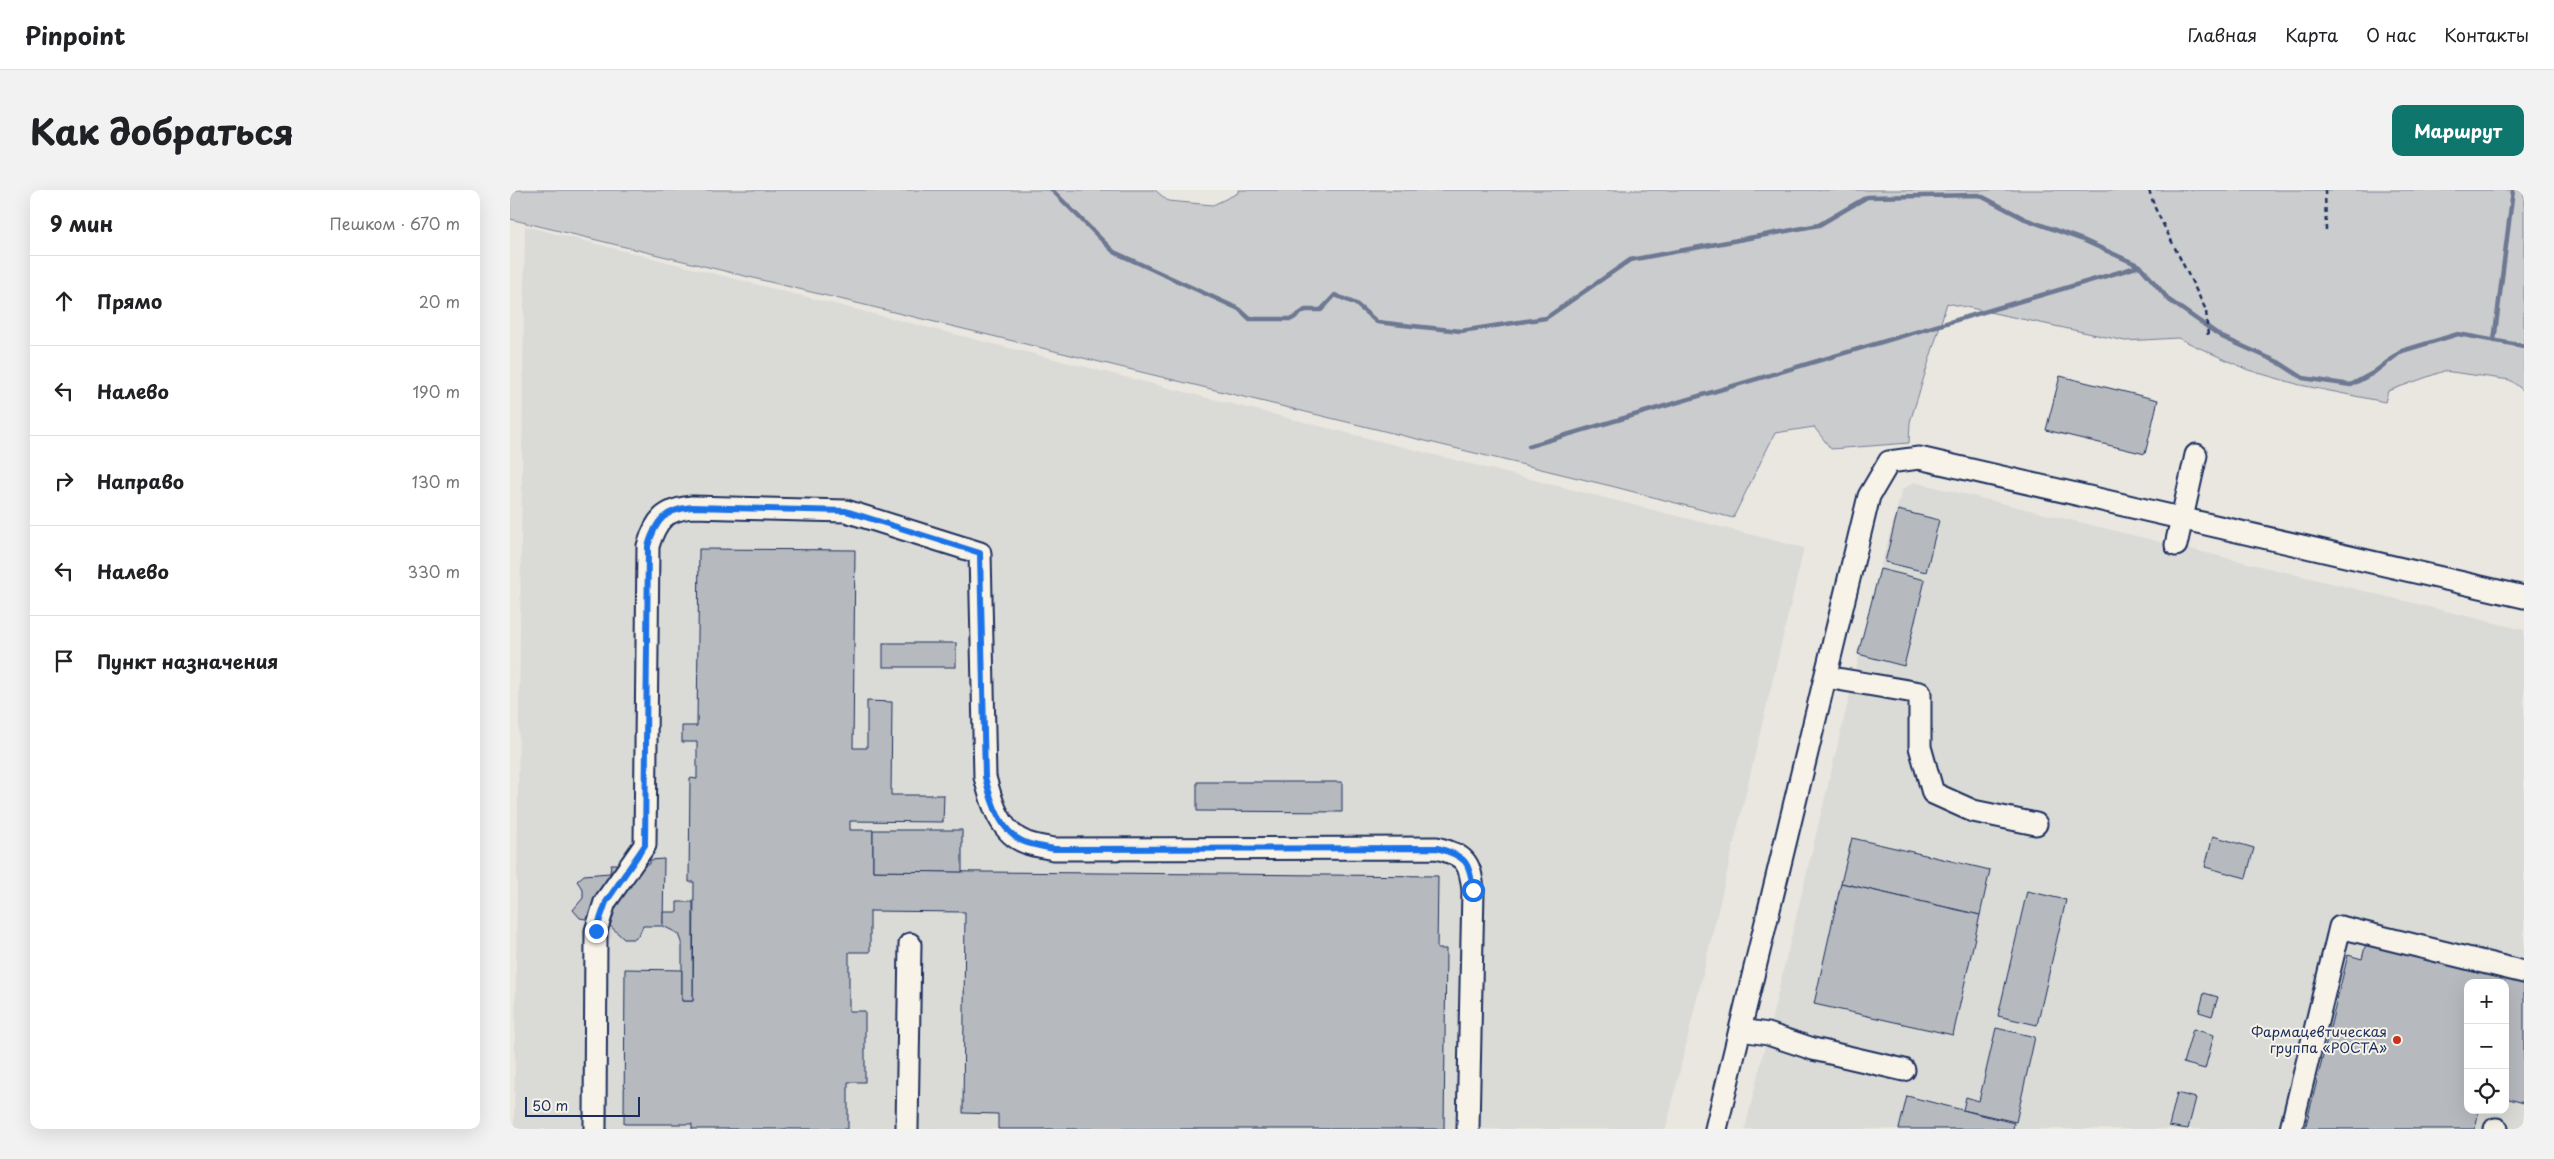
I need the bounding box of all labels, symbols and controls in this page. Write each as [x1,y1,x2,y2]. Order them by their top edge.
text: Pinpoint [25,17,126,53]
text: Главная [2188,21,2257,48]
text: Карта [2285,21,2338,48]
text: О нас [2366,21,2416,48]
text: Контакты [2444,21,2529,48]
text: Как добраться [30,104,294,157]
button: Маршрут [2392,105,2524,156]
text: 9 мин [50,207,113,239]
text: Пешком · 670 m [329,211,460,235]
icon: ahead [50,287,78,315]
text: Прямо [97,287,162,315]
text: 20 m [419,289,460,313]
icon: left [50,377,78,405]
text: Налево [97,377,169,405]
text: 190 m [412,379,460,403]
icon: right [50,467,78,495]
text: Направо [97,467,184,495]
text: 130 m [412,469,460,493]
icon: left [50,557,78,585]
text: Налево [97,557,169,585]
text: 330 m [407,559,460,583]
icon: arrive [50,647,78,675]
text: Пункт назначения [97,647,278,675]
route start [1462,879,1485,902]
route end [585,920,608,943]
map controls [2464,979,2509,1114]
button: + [2464,979,2509,1024]
place label: Фармацевтическая группа «РОСТА» [2251,1021,2387,1058]
button: − [2464,1024,2509,1069]
marker: Фармацевтическая группа «РОСТА» [2391,1034,2403,1046]
button: locate [2464,1069,2509,1114]
scale bar [525,1094,640,1117]
text: 50 m [532,1095,568,1116]

